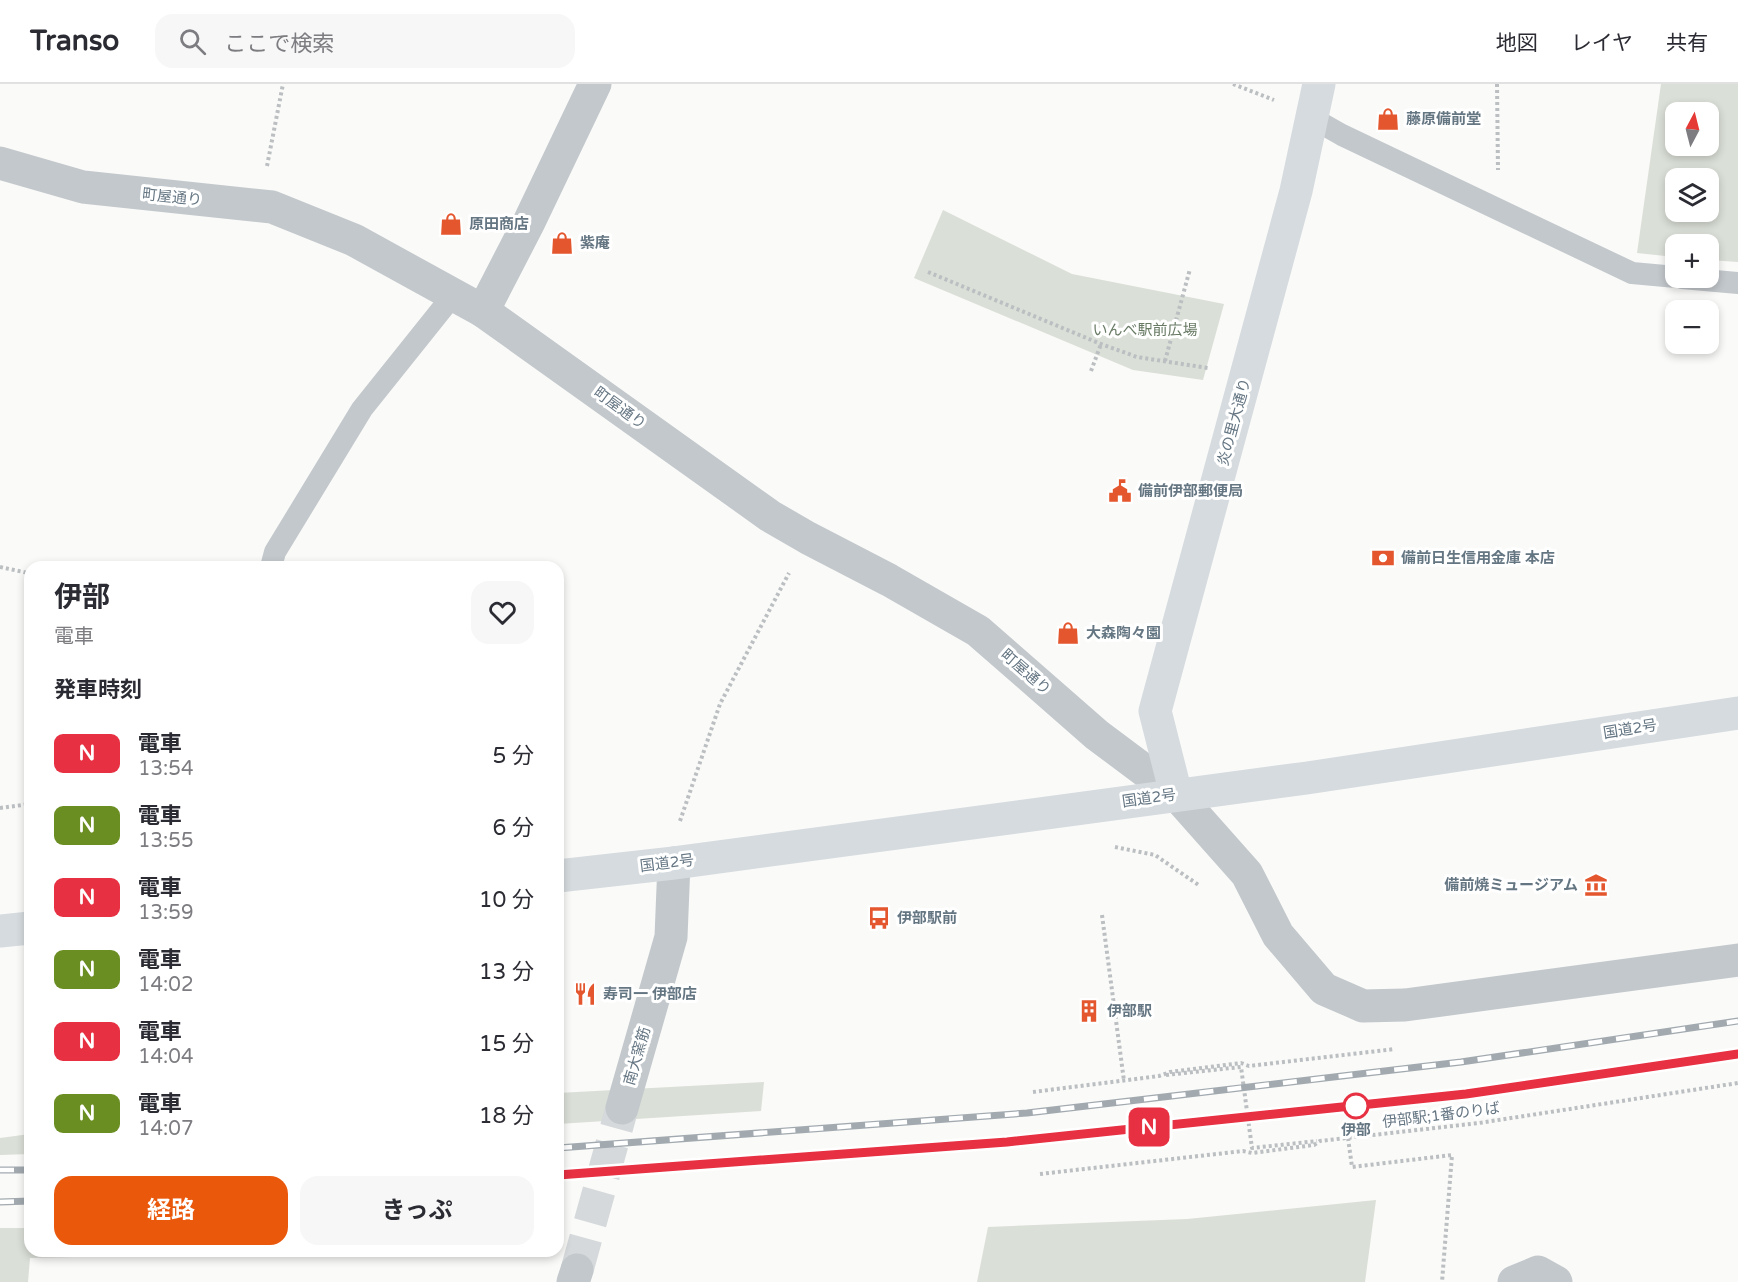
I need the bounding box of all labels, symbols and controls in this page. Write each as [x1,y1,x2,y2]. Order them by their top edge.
search box [155,14,575,68]
text: Transo [30,24,119,58]
icon: search [176,25,209,58]
text: ここで検索 [224,31,334,57]
text: 地図 [1496,31,1538,56]
text: レイヤ [1571,31,1633,56]
text: 共有 [1666,31,1708,56]
north arrow [1665,102,1719,156]
map controls [1665,102,1719,354]
shop icon: 藤原備前堂 [1375,106,1401,132]
place label: 藤原備前堂 [1406,110,1481,128]
button: layers [1665,168,1719,222]
street label: 町屋通り [141,185,203,209]
shop icon: 原田商店 [438,211,464,237]
place label: 原田商店 [469,215,529,233]
shop icon: 紫庵 [549,230,575,256]
place label: 紫庵 [580,234,610,252]
button: + [1665,234,1719,288]
button: − [1665,300,1719,354]
park label: いんべ駅前広場 [1092,321,1198,339]
street label: 炎の里大通り [1214,376,1254,468]
street label: 町屋通り [590,383,650,433]
public building icon: 備前伊部郵便局 [1107,478,1133,504]
place label: 備前伊部郵便局 [1138,482,1243,500]
bank icon: 備前日生信用金庫 本店 [1370,545,1396,571]
place label: 備前日生信用金庫 本店 [1401,549,1555,567]
text: 伊部 [54,580,110,614]
button: heart [471,581,534,644]
shop icon: 大森陶々園 [1055,620,1081,646]
place label: 大森陶々園 [1086,624,1161,642]
text: 電車 [54,625,94,649]
street label: 町屋通り [997,646,1055,698]
text: 発車時刻 [54,677,142,703]
street label: 国道2号 [1602,716,1658,742]
text: 電車 [138,731,182,757]
text: N [79,741,95,766]
text: 5 分 [492,743,534,769]
text: 13:54 [138,757,193,781]
street label: 国道2号 [1121,785,1177,811]
text: 電車 [138,803,182,829]
text: N [79,813,95,838]
text: 6 分 [492,815,534,841]
text: 13:55 [138,829,193,853]
street label: 国道2号 [639,851,695,875]
museum icon: 備前焼ミュージアム [1583,872,1609,898]
text: 電車 [138,875,182,901]
place label: 備前焼ミュージアム [1444,876,1578,894]
text: N [79,885,95,910]
text: 10 分 [479,887,534,913]
text: 13:59 [138,901,193,925]
bus stop icon: 伊部駅前 [866,905,892,931]
place label: 伊部駅前 [897,909,957,927]
text: 電車 [138,947,182,973]
text: N [79,957,95,982]
text: 13 分 [479,959,534,985]
text: 14:02 [138,973,193,997]
restaurant icon: 寿司一 伊部店 [572,981,598,1007]
place label: 寿司一 伊部店 [603,985,697,1003]
building icon: 伊部駅 [1076,998,1102,1024]
place label: 伊部駅 [1107,1002,1152,1020]
text: 電車 [138,1019,182,1045]
street label: 南大窯筋 [620,1025,654,1087]
text: N [79,1029,95,1054]
text: 15 分 [479,1031,534,1057]
text: 14:04 [138,1045,193,1069]
text: 電車 [138,1091,182,1117]
marker: 伊部 [1343,1093,1369,1119]
street label: 伊部駅;1番のりば [1381,1099,1501,1131]
text: N [79,1101,95,1126]
text: 18 分 [479,1103,534,1129]
line badge: N [1130,1108,1168,1146]
text: N [1141,1115,1157,1140]
text: 14:07 [138,1117,193,1141]
place label: 伊部 [1341,1121,1371,1139]
button: 経路 [54,1176,288,1245]
button: きっぷ [300,1176,534,1245]

